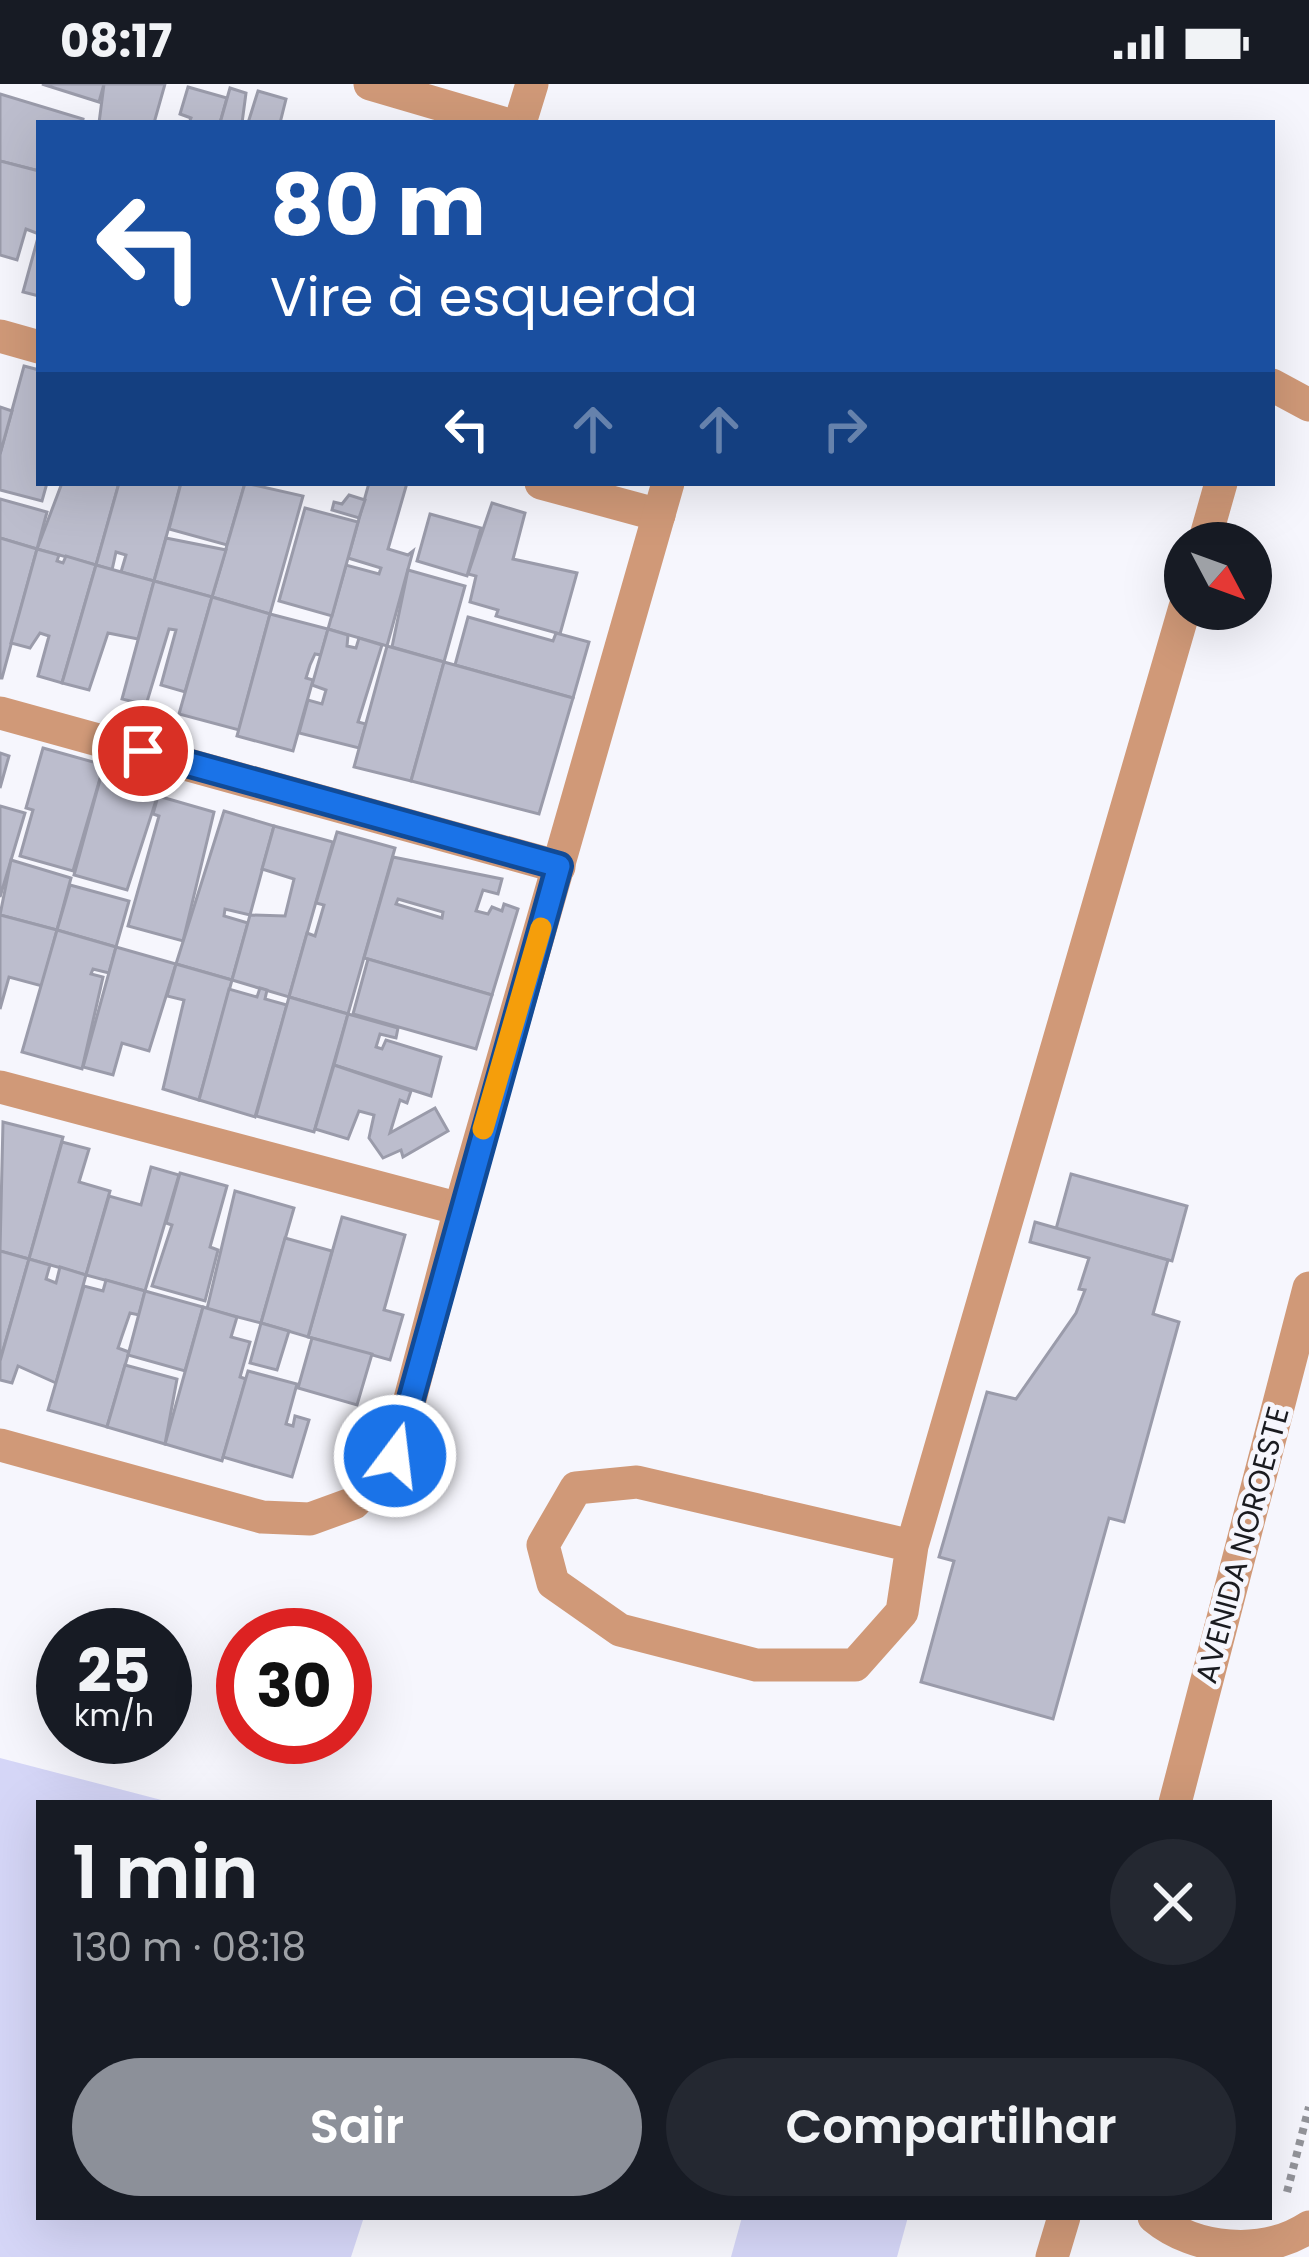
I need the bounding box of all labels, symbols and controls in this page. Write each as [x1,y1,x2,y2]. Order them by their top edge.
text: 08:17 [60,10,172,73]
text: 80 m [270,147,486,264]
icon: left [72,168,228,324]
text: Vire à esquerda [270,259,698,335]
icon: left [434,396,500,462]
icon: ahead [560,396,626,462]
icon: ahead [686,396,752,462]
icon: right [812,396,878,462]
north arrow [1164,522,1272,630]
map controls [1164,522,1272,630]
pin [92,700,194,802]
icon: arrive [110,718,176,784]
position arrow [332,1393,458,1519]
street label: AVENIDA NOROESTE [1184,1402,1300,1688]
speed limit sign: 30 [216,1608,372,1764]
text: 25 [77,1629,151,1713]
text: km/h [74,1694,154,1737]
text: 1 min [72,1822,258,1923]
button: close [1110,1839,1236,1965]
text: 130 m · 08:18 [72,1920,306,1975]
button: Sair [72,2058,642,2196]
button: Compartilhar [666,2058,1236,2196]

